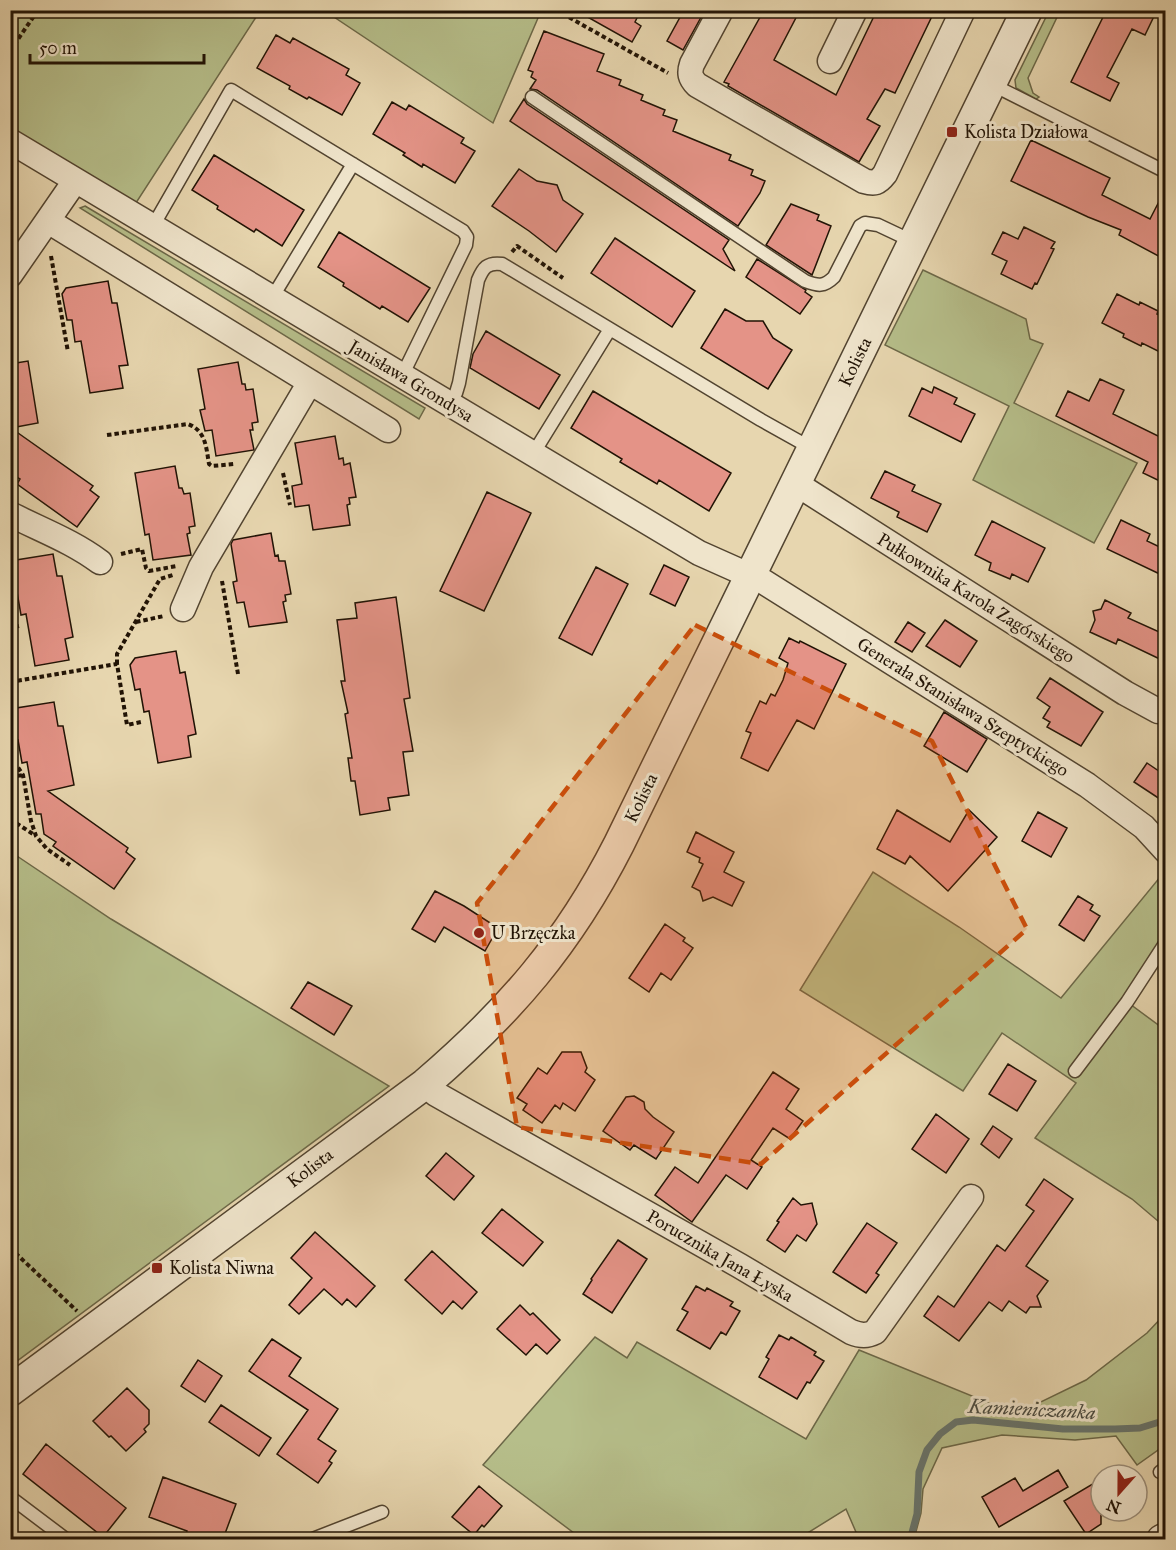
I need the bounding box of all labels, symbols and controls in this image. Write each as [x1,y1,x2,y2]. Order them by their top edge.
scale bar [30,27,204,65]
text: 50 m [39,37,77,59]
place label: Kolista Działowa [964,121,1089,143]
marker: Kolista Działowa [945,125,959,139]
street label: Kolista [834,333,876,390]
street label: Janisława Grondysa [342,334,478,428]
street label: Pułkownika Karola Zagórskiego [873,528,1079,669]
street label: Generała Stanisława Szeptyckiego [853,633,1073,782]
street label: Kolista [620,769,662,826]
place label: U Brzęczka [491,922,576,944]
marker: U Brzęczka [472,926,486,940]
street label: Kolista [283,1143,338,1192]
street label: Porucznika Jana Łyska [642,1205,798,1308]
place label: Kolista Niwna [169,1257,274,1279]
marker: Kolista Niwna [150,1261,164,1275]
water label: Kamieniczanka [967,1394,1096,1424]
north arrow [1089,1463,1149,1523]
text: N [1104,1495,1124,1518]

